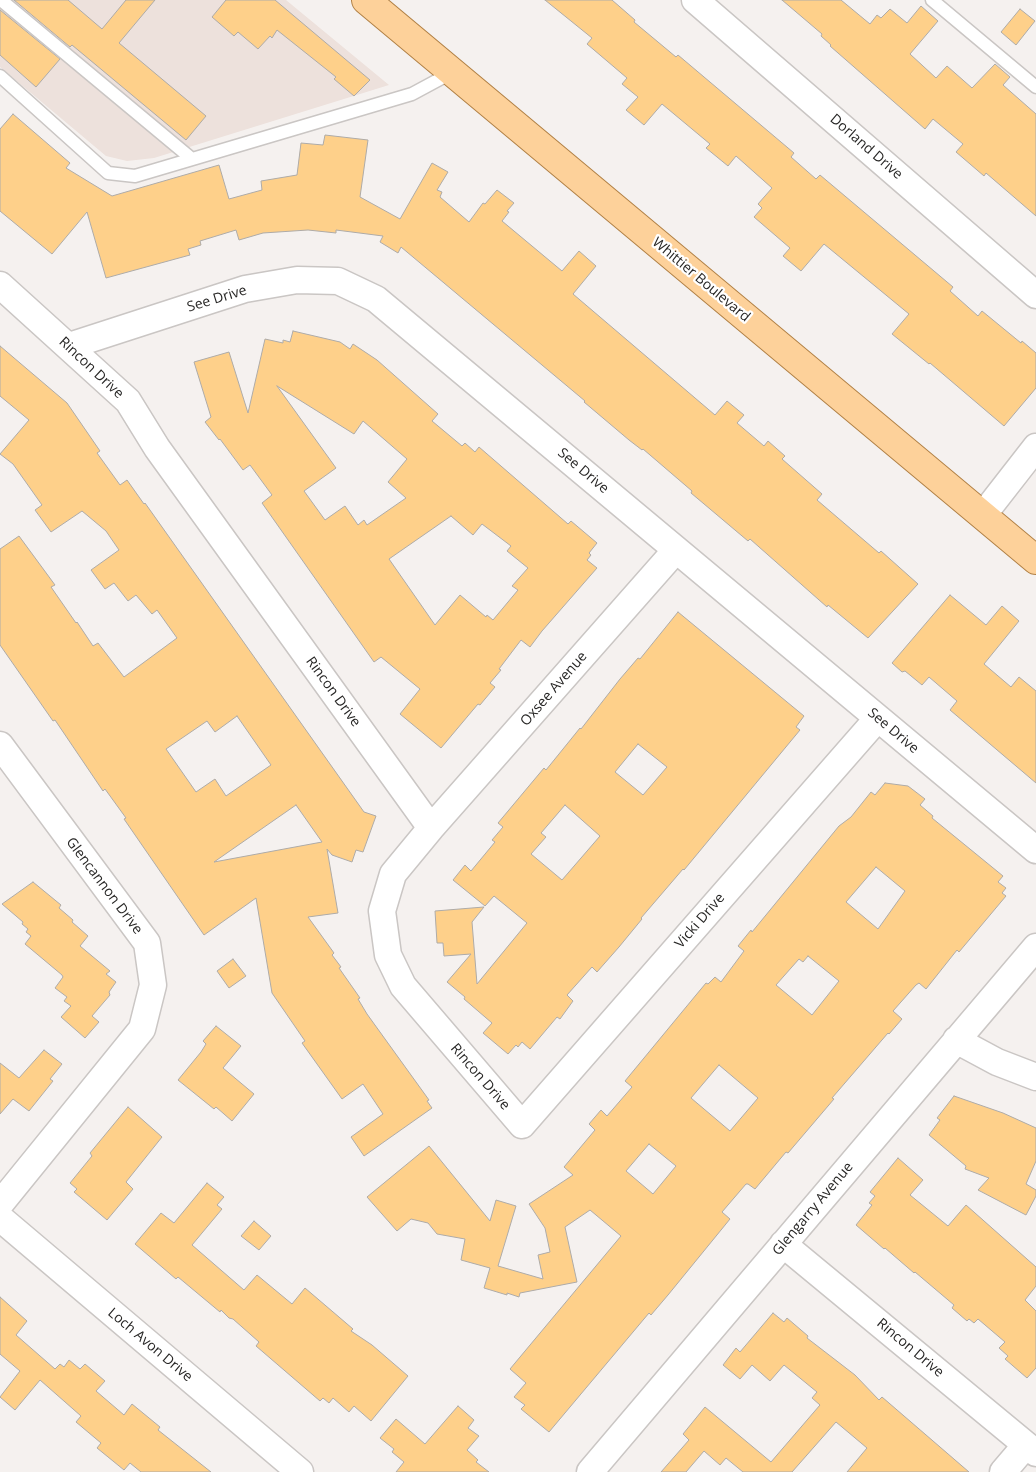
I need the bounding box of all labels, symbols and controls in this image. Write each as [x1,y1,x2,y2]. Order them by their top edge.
street label: Dorland Drive [826,111,906,183]
street label: Whittier Boulevard [649,234,753,326]
street label: See Drive [185,282,249,316]
street label: Rincon Drive [55,334,127,402]
street label: See Drive [554,445,612,497]
street label: Oxsee Avenue [517,648,591,730]
street label: Rincon Drive [302,654,364,730]
street label: See Drive [864,705,922,757]
street label: Glencannon Drive [62,834,146,938]
street label: Vicki Drive [672,890,728,952]
street label: Rincon Drive [447,1040,513,1114]
street label: Glengarry Avenue [769,1159,857,1259]
street label: Loch Avon Drive [104,1305,196,1385]
street label: Rincon Drive [873,1315,947,1381]

